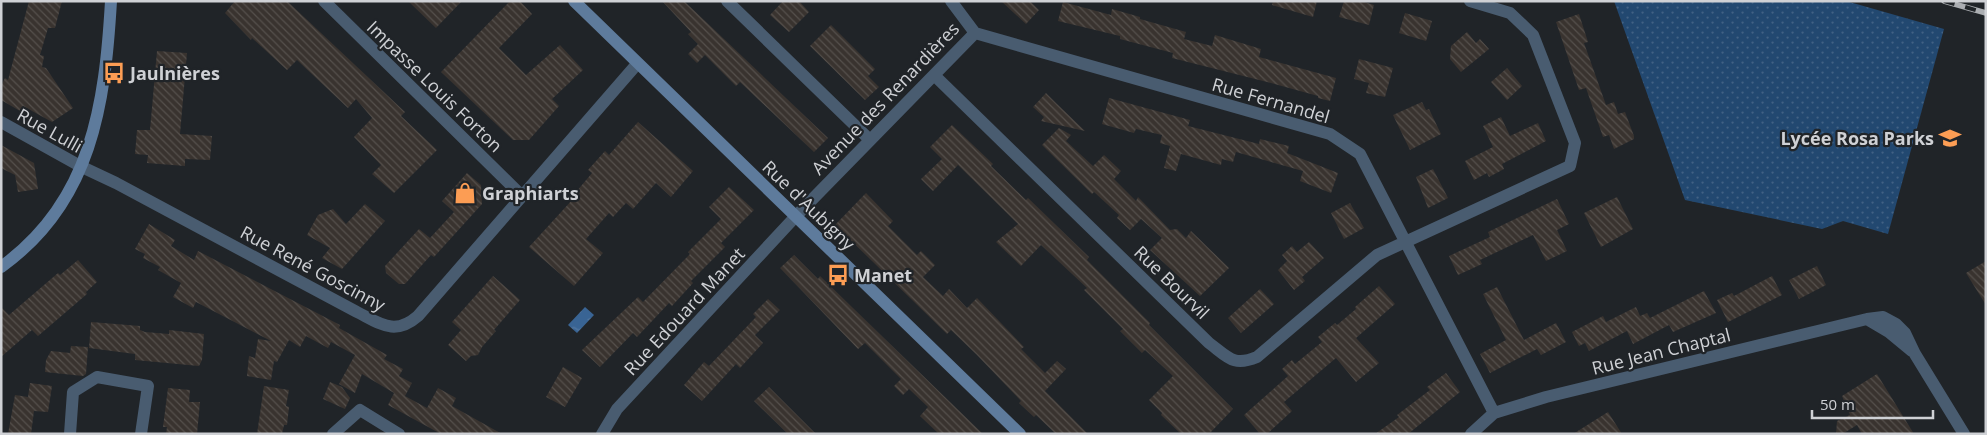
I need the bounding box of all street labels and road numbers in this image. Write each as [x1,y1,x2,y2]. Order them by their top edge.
street label: Impasse Louis Forton [362,15,508,157]
street label: Avenue des Renardières [806,17,964,179]
street label: Rue Fernandel [1209,72,1333,128]
street label: Rue Lulli [13,102,87,158]
street label: Rue d'Aubigny [758,155,861,256]
street label: Rue René Goscinny [236,220,390,317]
street label: Rue Bourvil [1129,240,1215,324]
street label: Rue Edouard Manet [618,242,750,380]
street label: Rue Jean Chaptal [1589,322,1733,380]

